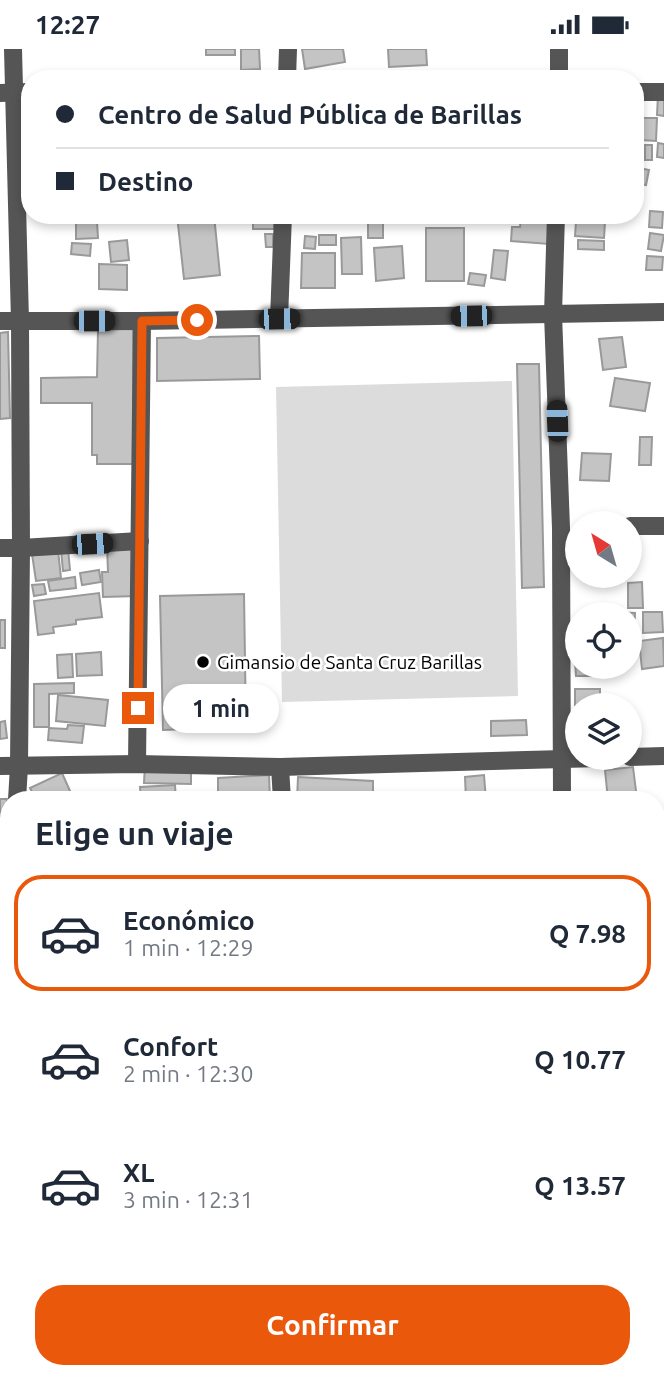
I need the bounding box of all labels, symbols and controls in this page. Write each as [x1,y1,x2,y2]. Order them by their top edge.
text: 12:27 [35,10,100,39]
text: Centro de Salud Pública de Barillas [98,100,522,129]
text: Destino [98,167,194,196]
route start [181,304,213,336]
car [450,305,493,327]
car [258,308,301,330]
car [74,311,116,332]
car [546,400,569,442]
north arrow [565,511,642,588]
map controls [565,511,642,770]
car [71,532,114,556]
button: locate [565,602,642,679]
place label: Gimansio de Santa Cruz Barillas [217,651,482,673]
marker: Gimansio de Santa Cruz Barillas [195,654,211,670]
callout: 1 min [162,683,278,733]
route end [122,692,154,724]
button: layers [565,693,642,770]
text: 1 min [192,696,250,721]
text: Elige un viaje [35,815,234,851]
icon: car [39,902,102,965]
text: Económico [123,906,255,935]
text: Q 7.98 [549,919,626,948]
text: 1 min · 12:29 [123,935,254,960]
icon: car [39,1028,102,1091]
text: Confort [123,1032,218,1061]
text: Q 10.77 [534,1045,626,1074]
text: 2 min · 12:30 [123,1061,254,1086]
icon: car [39,1154,102,1217]
text: XL [123,1158,154,1187]
text: Q 13.57 [534,1171,626,1200]
text: 3 min · 12:31 [123,1187,254,1212]
button: Confirmar [35,1285,630,1365]

